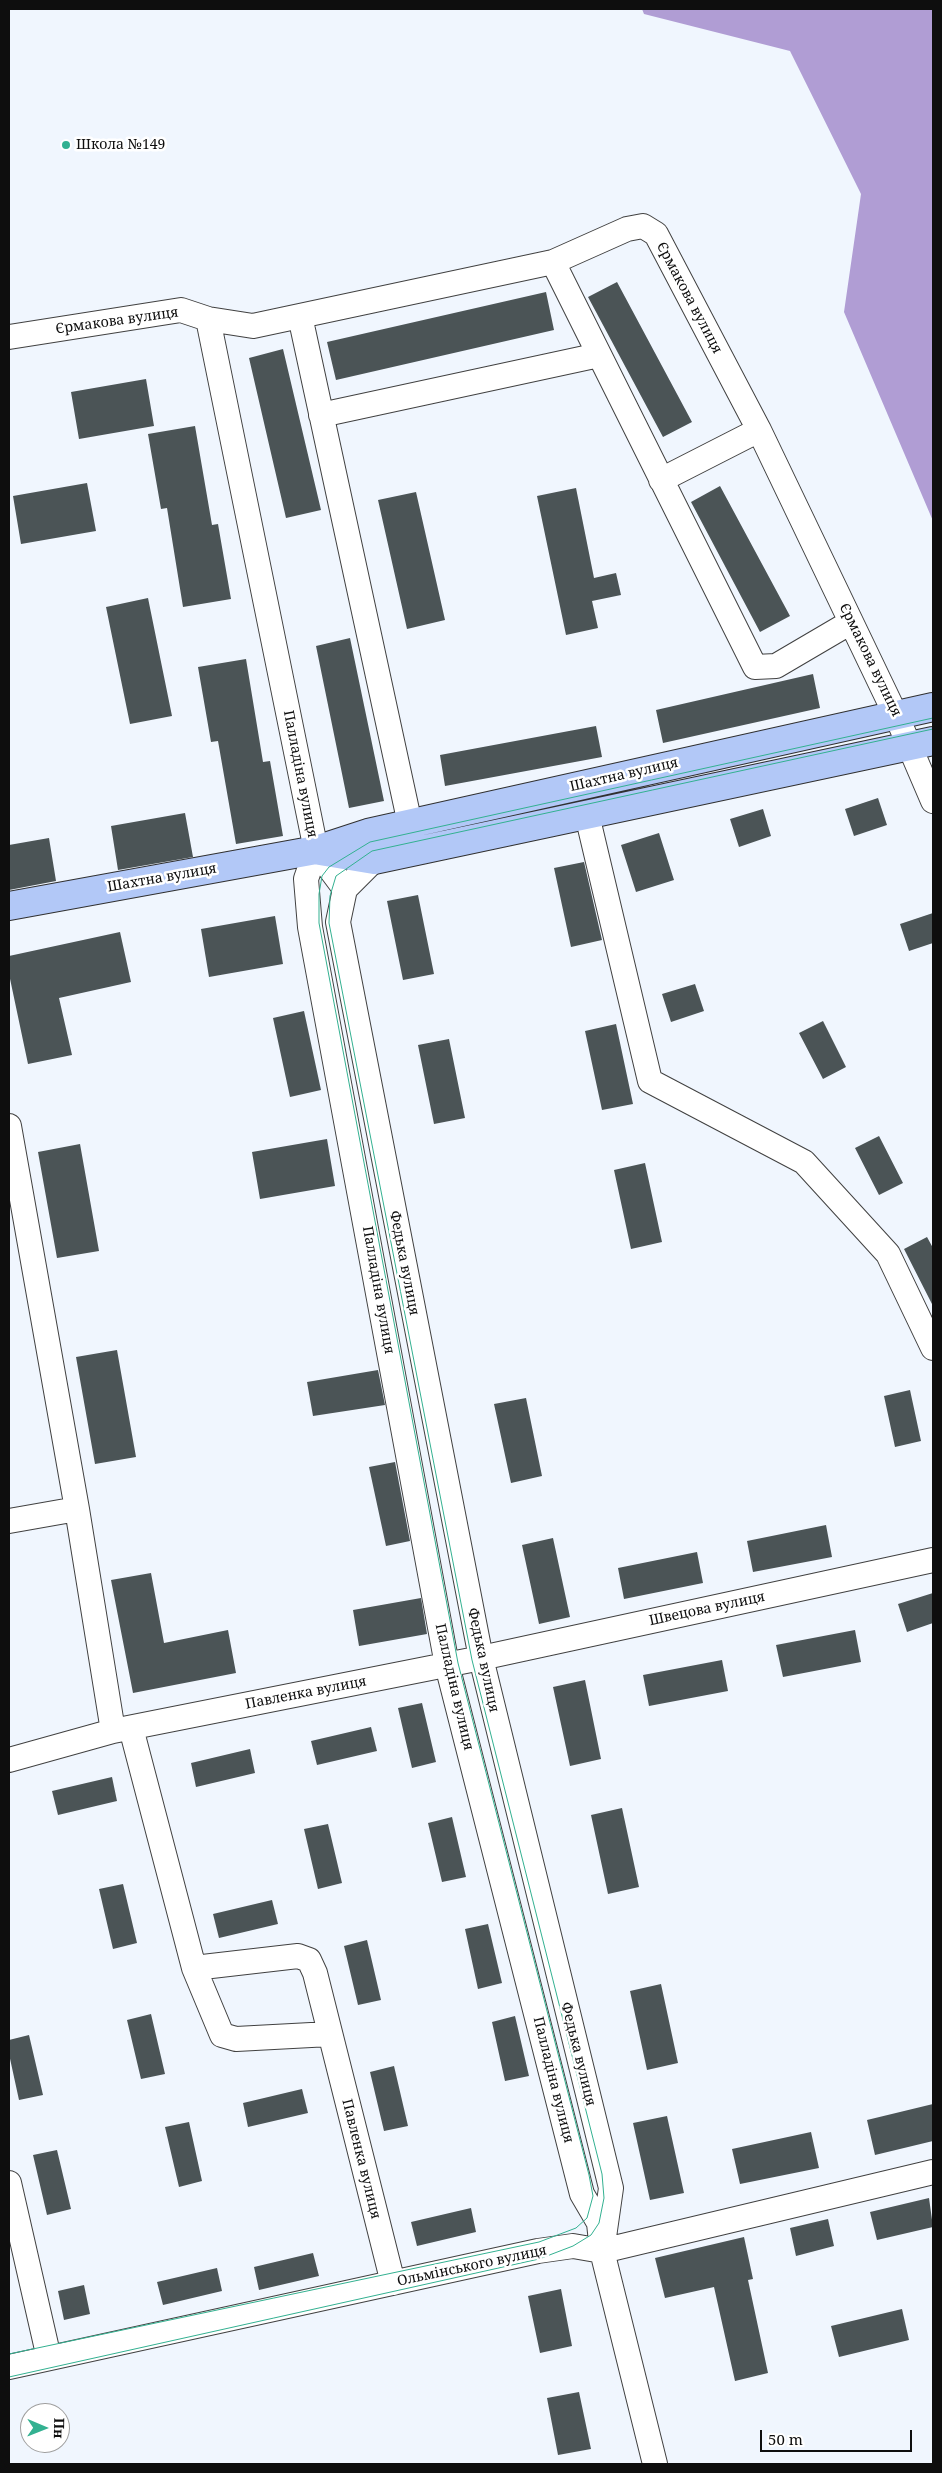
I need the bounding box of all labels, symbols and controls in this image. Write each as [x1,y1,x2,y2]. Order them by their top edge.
place label: Школа №149 [76,137,165,153]
marker: Школа №149 [60,139,72,151]
street label: Єрмакова вулиця [653,239,725,357]
street label: Єрмакова вулиця [55,304,179,338]
street label: Єрмакова вулиця [835,601,905,719]
street label: Палладіна вулиця [279,709,321,839]
street label: Шахтна вулиця [568,754,680,796]
street label: Шахтна вулиця [106,860,218,896]
street label: Федька вулиця [386,1209,422,1317]
street label: Палладіна вулиця [358,1225,398,1355]
street label: Швецова вулиця [648,1589,766,1629]
street label: Федька вулиця [464,1606,502,1714]
street label: Палладіна вулиця [431,1622,477,1752]
street label: Павленка вулиця [244,1673,368,1713]
street label: Федька вулиця [557,2000,599,2108]
street label: Палладіна вулиця [529,2015,577,2145]
street label: Павленка вулиця [338,2097,384,2221]
street label: Ольмінського вулиця [396,2242,548,2290]
north arrow [20,2403,70,2453]
text: Пн [50,2418,69,2439]
scale bar [762,2420,914,2452]
text: 50 m [768,2429,803,2449]

